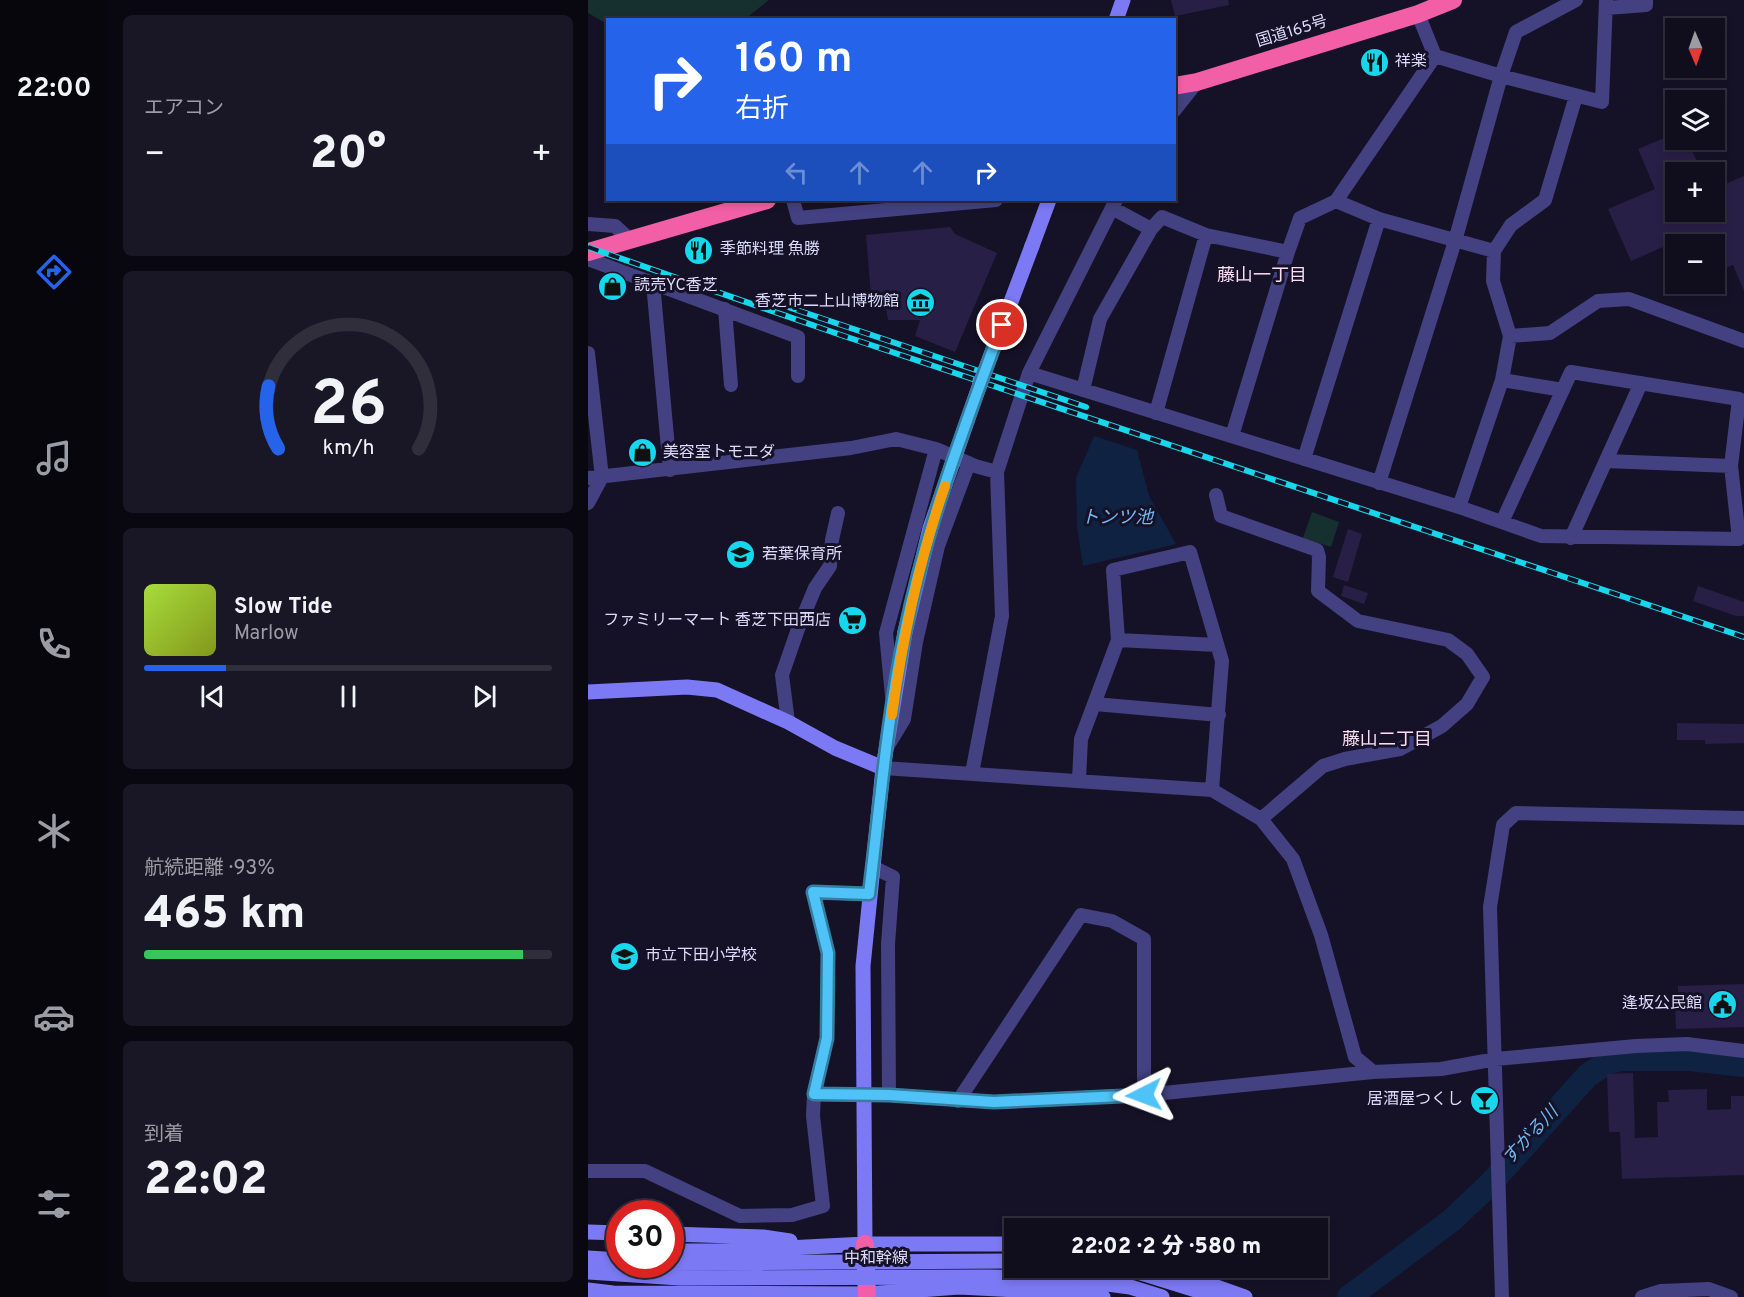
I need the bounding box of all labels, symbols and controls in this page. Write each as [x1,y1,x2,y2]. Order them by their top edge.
street label: 国道165号 [1254,12,1330,52]
north arrow [1665,18,1725,78]
map controls [1665,18,1725,294]
text: 160 m [735,34,853,87]
icon: right [636,42,714,120]
restaurant icon: 祥楽 [1358,46,1390,78]
place label: 祥楽 [1395,52,1427,72]
text: 22:00 [16,72,92,106]
button: layers [1665,90,1725,150]
text: 右折 [735,93,789,127]
text: エアコン [144,96,224,122]
text: 20° [310,127,386,184]
text: − [144,135,165,177]
text: + [531,135,552,177]
icon: left [780,156,813,189]
icon: ahead [843,156,876,189]
icon: ahead [906,156,939,189]
icon: right [969,156,1002,189]
button: + [1665,162,1725,222]
restaurant icon: 季節料理 魚勝 [683,234,715,266]
button: − [1665,234,1725,294]
place label: 季節料理 魚勝 [720,239,820,260]
icon: directions [33,251,75,293]
district label: 藤山一丁目 [1217,265,1307,288]
shop icon: 読売YC香芝 [597,270,629,302]
place label: 読売YC香芝 [634,276,718,296]
museum icon: 香芝市二上山博物館 [904,286,936,318]
place label: 香芝市二上山博物館 [755,292,899,312]
pin [976,299,1027,350]
icon: arrive [985,308,1018,341]
text: 26 [310,368,386,447]
text: km/h [322,436,374,463]
icon: music [33,437,75,479]
shop icon: 美容室トモエダ [626,437,658,469]
place label: 美容室トモエダ [663,443,775,463]
water label: トンツ池 [1081,507,1155,530]
school or university icon: 若葉保育所 [725,539,757,571]
place label: 若葉保育所 [762,545,842,565]
text: Slow Tide [234,594,333,621]
supermarket icon: ファミリーマート 香芝下田西店 [836,605,868,637]
place label: ファミリーマート 香芝下田西店 [603,611,831,631]
text: Marlow [234,621,298,647]
icon: phone [33,623,75,665]
icon: previous [196,680,229,713]
icon: pause [332,680,365,713]
icon: next [468,680,501,713]
district label: 藤山二丁目 [1342,729,1432,752]
icon: climate [33,810,75,852]
text: 航続距離 · 93% [144,856,275,882]
text: 465 km [144,887,305,944]
school or university icon: 市立下田小学校 [608,940,640,972]
place label: 市立下田小学校 [645,946,757,966]
public building icon: 逢坂公民館 [1707,988,1739,1020]
place label: 逢坂公民館 [1622,994,1702,1014]
icon: car [33,996,75,1038]
position arrow [1112,1063,1176,1127]
bar icon: 居酒屋つくし [1468,1084,1500,1116]
place label: 居酒屋つくし [1367,1090,1463,1110]
water label: すがる川 [1498,1100,1565,1170]
text: 到着 [144,1122,184,1148]
text: 22:02 [144,1153,268,1210]
icon: filters [33,1183,75,1225]
speed limit sign: 30 [606,1200,684,1278]
text: 22:02 · 2 分 · 580 m [1071,1234,1261,1261]
street label: 中和幹線 [844,1249,908,1269]

